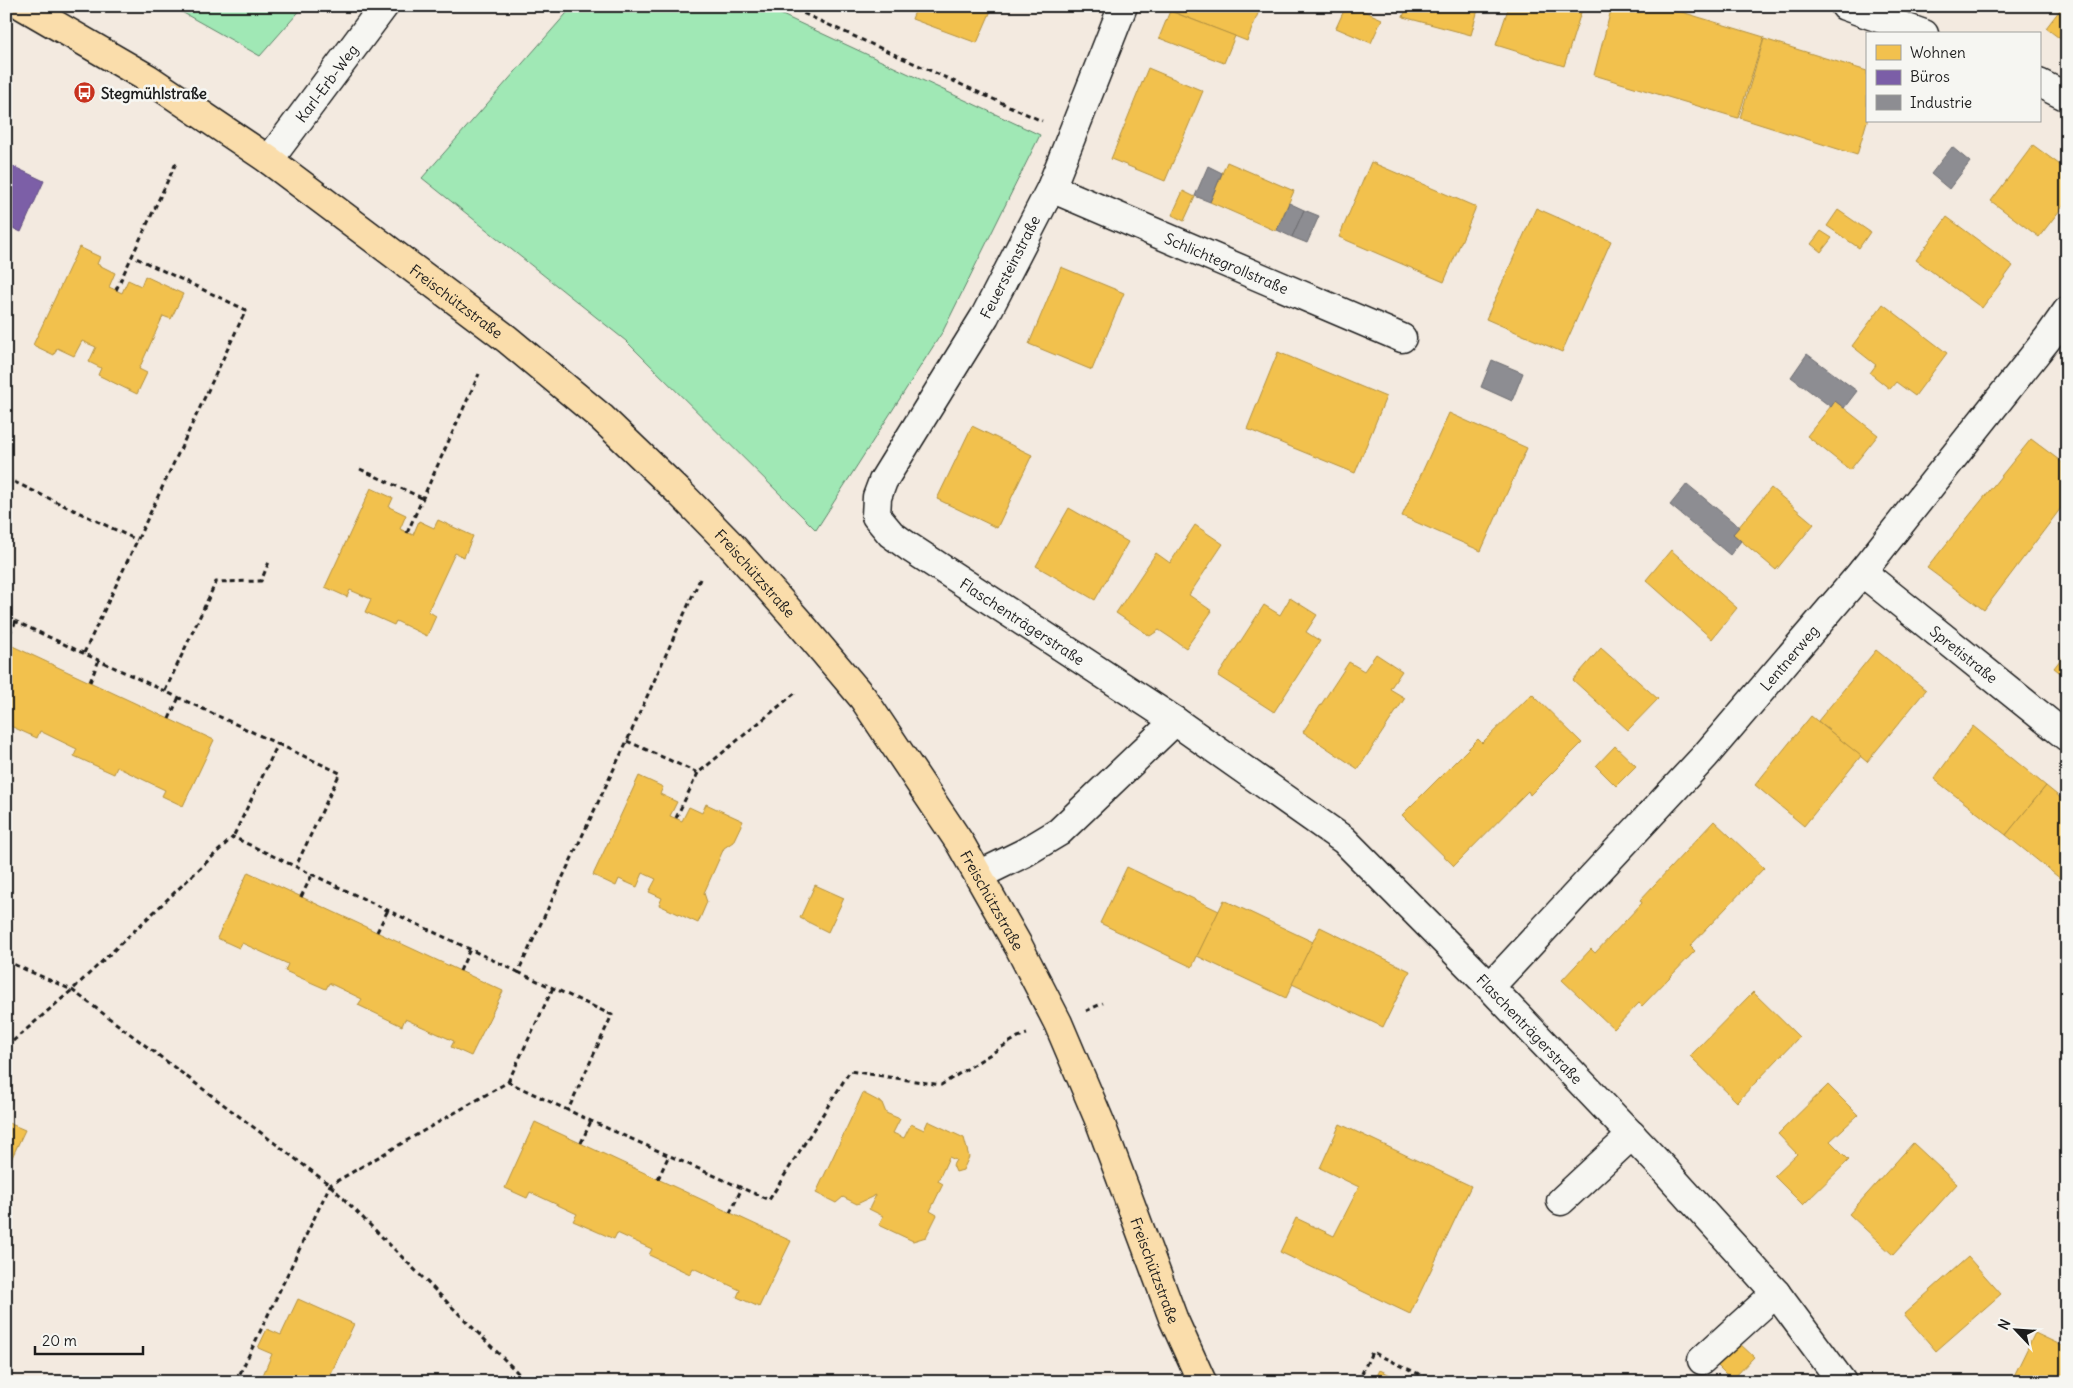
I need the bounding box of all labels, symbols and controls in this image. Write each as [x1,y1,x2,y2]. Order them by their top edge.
legend [1866,32,2040,122]
street label: Karl-Erb-Weg [291,40,362,126]
text: Wohnen [1910,43,1966,62]
text: Büros [1910,67,1950,86]
bus stop icon: Stegmühlstraße [73,81,97,105]
place label: Stegmühlstraße [101,84,207,104]
text: Industrie [1910,93,1972,112]
street label: Feuersteinstraße [976,212,1044,322]
street label: Schlichtegrollstraße [1162,228,1291,298]
street label: Freischützstraße [406,260,507,342]
street label: Freischützstraße [711,525,800,621]
street label: Flaschenträgerstraße [957,574,1088,669]
street label: Lentnerweg [1756,621,1822,694]
street label: Spretistraße [1926,621,2002,687]
street label: Freischützstraße [957,847,1028,953]
street label: Flaschenträgerstraße [1473,970,1587,1088]
street label: Freischützstraße [1127,1215,1184,1326]
north arrow [1990,1306,2040,1356]
text: N [1994,1316,2014,1333]
scale bar [35,1323,142,1355]
text: 20 m [42,1331,77,1350]

